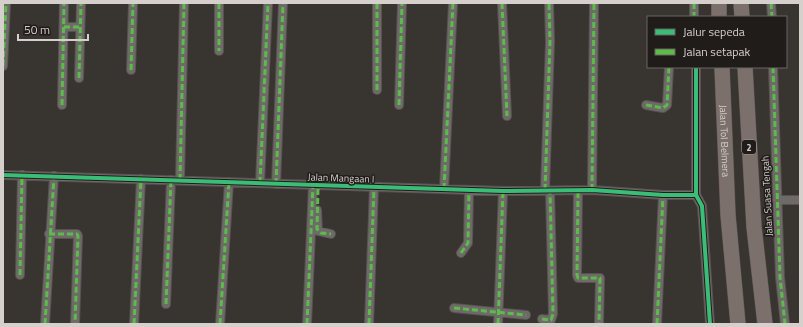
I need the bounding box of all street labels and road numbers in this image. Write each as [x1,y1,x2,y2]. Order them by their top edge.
street label: Jalan Tol Belmera [716,104,734,177]
road number: 2 [742,140,756,154]
street label: Jalan Suasa Tengah [757,155,777,237]
street label: Jalan Mangaan I [307,169,375,187]

